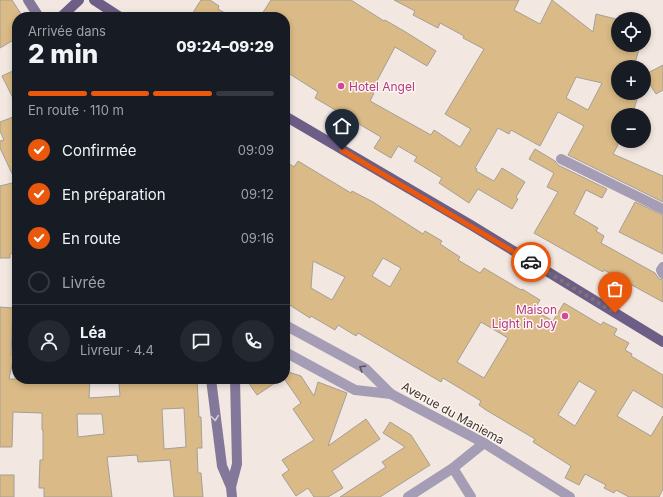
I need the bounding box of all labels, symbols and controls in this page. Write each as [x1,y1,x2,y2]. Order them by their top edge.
map controls [611,12,651,148]
button: locate [611,12,651,52]
text: Arrivée dans [28,23,106,39]
text: 09:24–09:29 [176,37,274,56]
text: 2 min [28,38,98,69]
button: + [611,60,651,100]
place label: Hotel Angel [349,79,415,94]
marker: Hotel Angel [336,81,346,91]
text: En route · 110 m [28,102,124,118]
button: − [611,108,651,148]
pin [325,109,359,150]
icon: home [331,115,353,137]
icon: check [28,139,50,161]
text: Confirmée [62,141,137,160]
text: 09:09 [238,142,274,158]
icon: check [28,183,50,205]
text: En préparation [62,185,166,204]
text: 09:12 [241,186,274,202]
icon: check [28,227,50,249]
text: En route [62,229,121,248]
text: 09:16 [241,230,274,246]
courier [511,242,551,282]
icon: car [520,251,542,273]
pin [598,272,632,313]
text: Livrée [62,273,105,292]
icon: bag [604,278,626,300]
place label: Maison Light in Joy [492,302,557,331]
marker: Maison Light in Joy [560,311,570,321]
button: person [28,320,70,362]
button: chat [180,320,222,362]
button: phone [232,320,274,362]
text: Léa [80,323,106,342]
text: Livreur · 4.4 [80,342,154,358]
one-way arrow [359,365,366,372]
street label: Avenue du Maniema [399,379,507,447]
one-way arrow [210,415,219,421]

